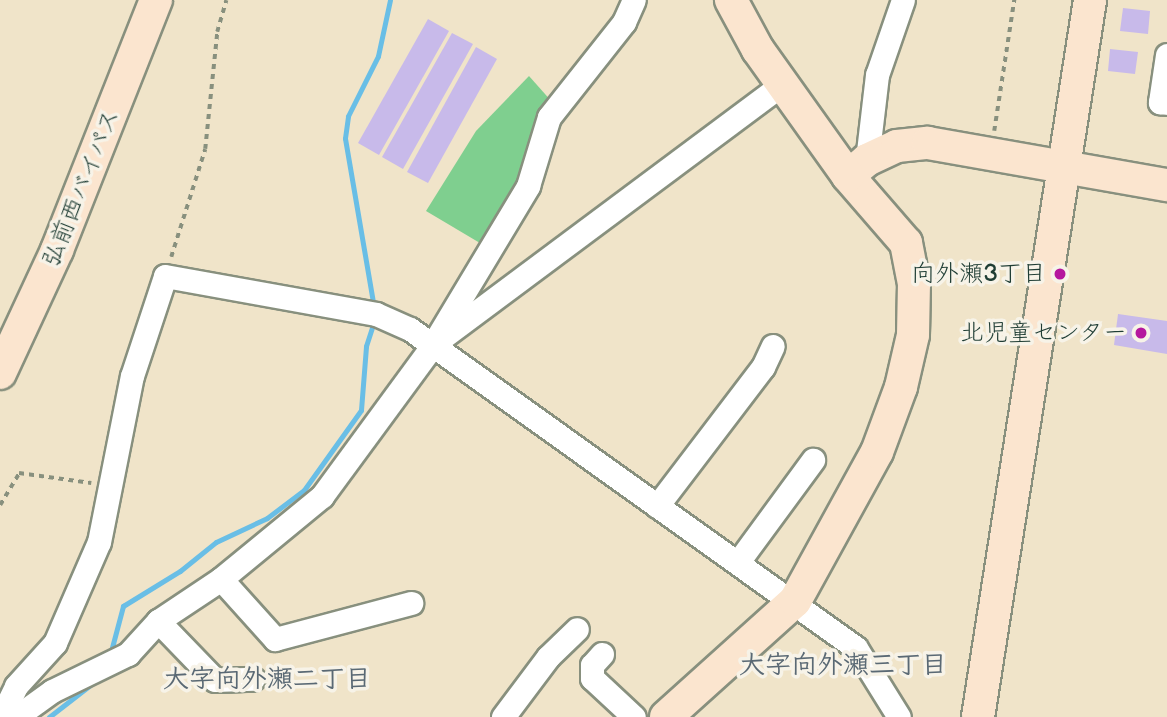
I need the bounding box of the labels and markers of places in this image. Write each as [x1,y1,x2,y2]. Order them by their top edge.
place label: 向外瀬3丁目 [911,260,1046,288]
marker: 向外瀬3丁目 [1052,266,1068,282]
place label: 北児童センター [959,319,1127,347]
marker: 北児童センター [1133,325,1149,341]

